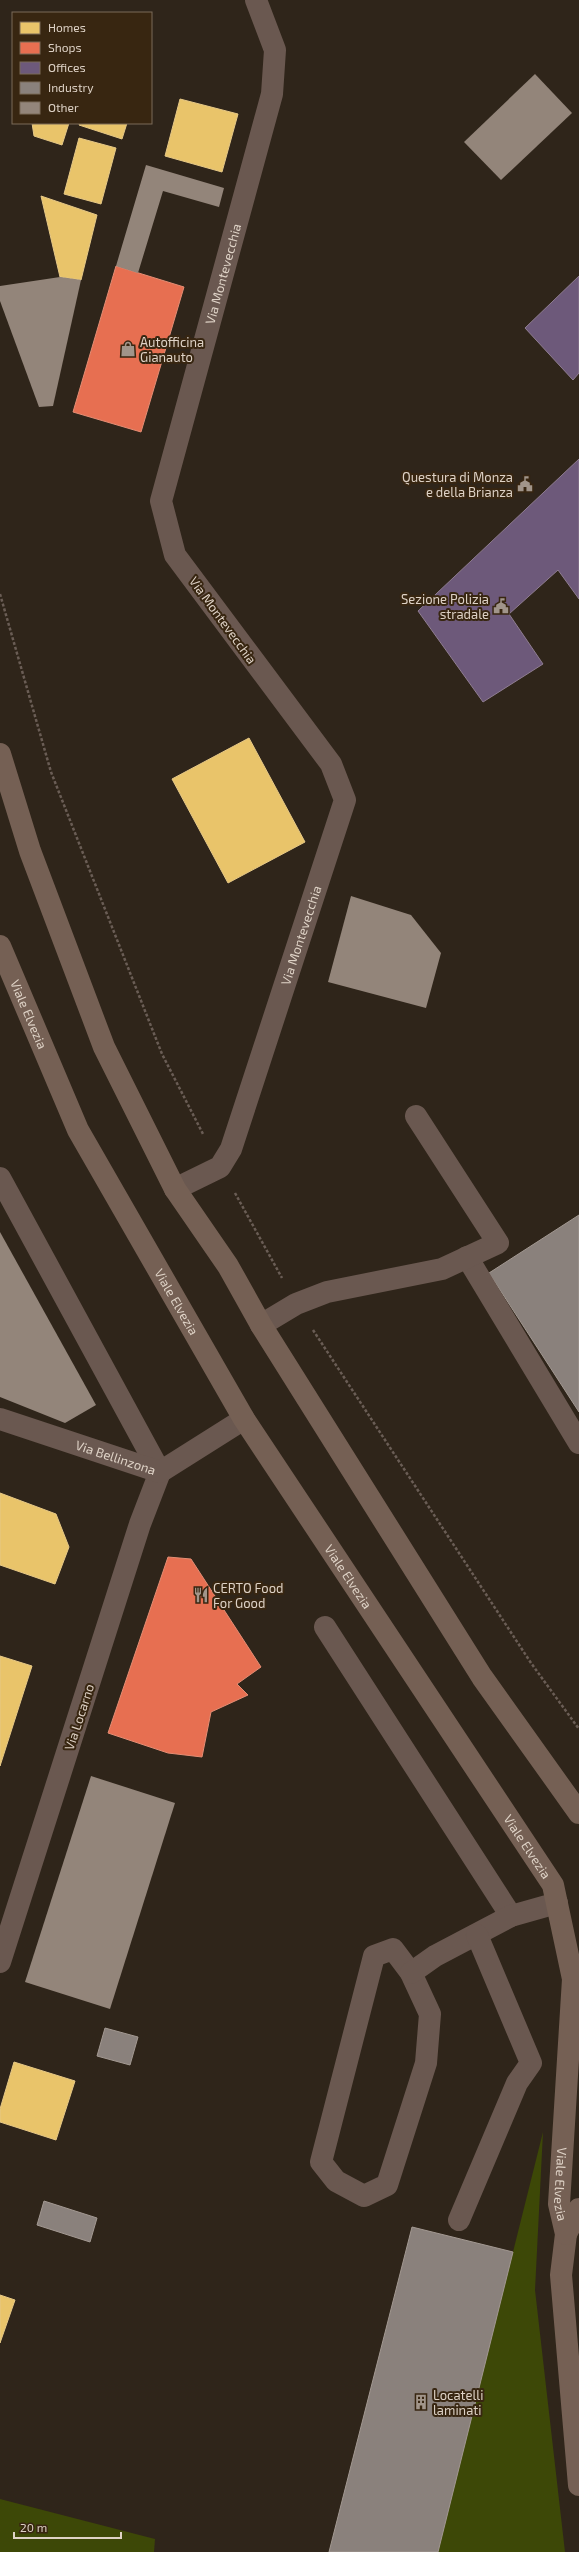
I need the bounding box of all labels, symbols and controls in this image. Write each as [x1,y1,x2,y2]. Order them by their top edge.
legend [12,12,152,124]
text: Homes [48,20,86,34]
text: Shops [48,40,82,54]
text: Offices [48,60,85,74]
text: Industry [48,80,94,94]
text: Other [48,100,79,114]
street label: Via Montevecchia [202,222,244,326]
place label: Autofficina Gianauto [140,334,204,365]
shop icon: Autofficina Gianauto [119,340,137,358]
place label: Questura di Monza e della Brianza [402,469,513,500]
public building icon: Questura di Monza e della Brianza [516,475,534,493]
street label: Via Montevecchia [186,573,260,667]
place label: Sezione Polizia stradale [401,591,489,622]
public building icon: Sezione Polizia stradale [492,597,510,615]
street label: Via Montevecchia [277,883,325,987]
street label: Viale Elvezia [7,977,51,1051]
street label: Viale Elvezia [151,1266,202,1338]
street label: Via Bellinzona [74,1437,158,1478]
street label: Viale Elvezia [321,1541,375,1612]
place label: CERTO Food For Good [213,1580,284,1611]
restaurant icon: CERTO Food For Good [192,1586,210,1604]
street label: Via Locarno [61,1682,97,1752]
street label: Viale Elvezia [500,1811,554,1882]
street label: Viale Elvezia [551,2147,571,2222]
place label: Locatelli laminati [433,2387,483,2418]
building icon: Locatelli laminati [412,2393,430,2411]
scale bar [14,2514,121,2540]
text: 20 m [20,2520,47,2534]

